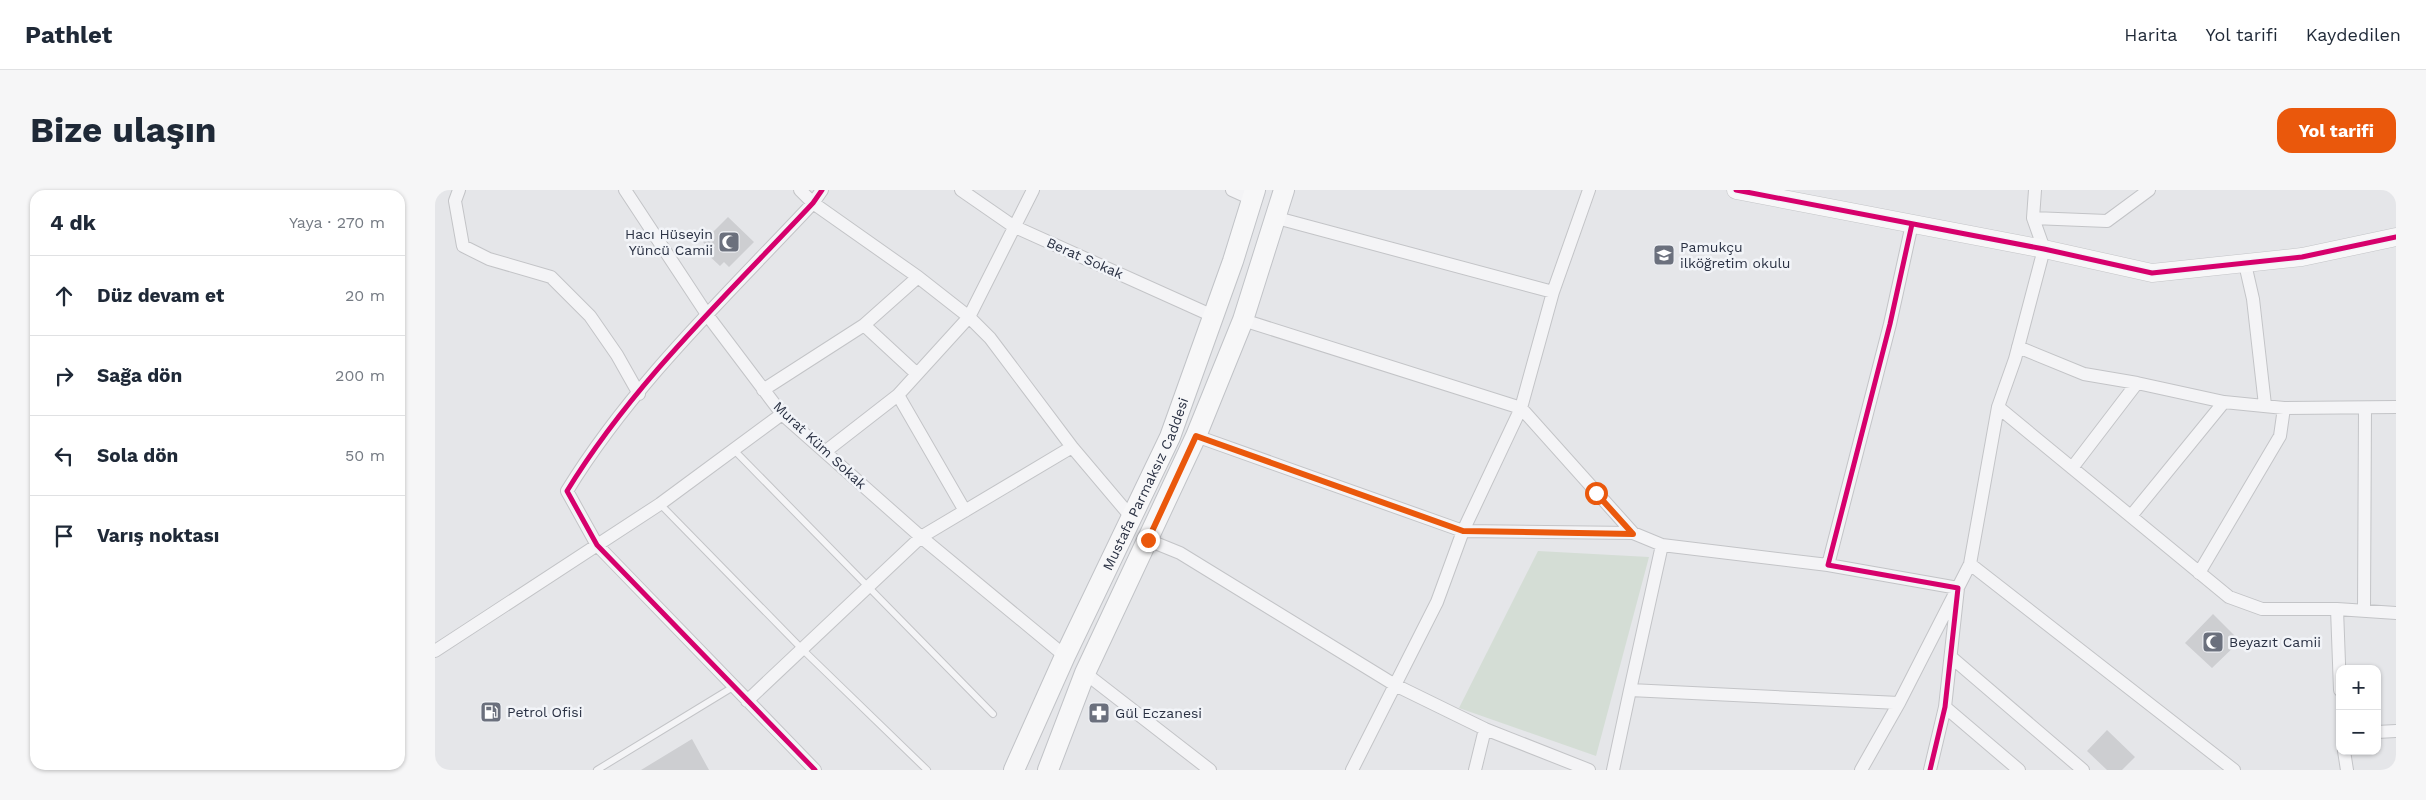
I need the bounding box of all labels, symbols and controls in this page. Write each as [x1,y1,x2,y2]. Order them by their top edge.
text: Pathlet [25,21,112,49]
text: Harita [2124,24,2178,45]
text: Yol tarifi [2206,24,2278,45]
text: Kaydedilen [2306,24,2401,45]
button: Yol tarifi [2277,108,2396,153]
text: Bize ulaşın [30,109,217,151]
text: 4 dk [50,210,96,235]
text: Yaya · 270 m [289,213,385,232]
place label: Hacı Hüseyin Yüncü Camii [625,226,713,258]
mosque icon: Hacı Hüseyin Yüncü Camii [717,230,741,254]
street label: Berat Sokak [1044,234,1126,282]
place label: Pamukçu ilköğretim okulu [1680,239,1791,271]
school or university icon: Pamukçu ilköğretim okulu [1652,243,1676,267]
icon: ahead [50,282,78,310]
text: Düz devam et [97,284,224,307]
text: 20 m [345,286,385,305]
icon: right [50,362,78,390]
text: Sağa dön [97,364,182,387]
text: 200 m [335,366,385,385]
street label: Mustafa Parmaksız Caddesi [1099,395,1191,573]
street label: Murat Küm Sokak [770,398,870,492]
icon: left [50,442,78,470]
text: Sola dön [97,444,178,467]
text: 50 m [345,446,385,465]
route start [1585,482,1608,505]
icon: arrive [50,522,78,550]
text: Varış noktası [97,524,219,547]
route end [1137,529,1160,552]
mosque icon: Beyazıt Camii [2201,630,2225,654]
place label: Beyazıt Camii [2229,634,2321,650]
map controls [2336,665,2381,755]
button: + [2336,665,2381,710]
fuel station icon: Petrol Ofisi [479,700,503,724]
pharmacy icon: Gül Eczanesi [1087,701,1111,725]
place label: Petrol Ofisi [507,704,582,720]
place label: Gül Eczanesi [1115,705,1202,721]
button: − [2336,710,2381,755]

